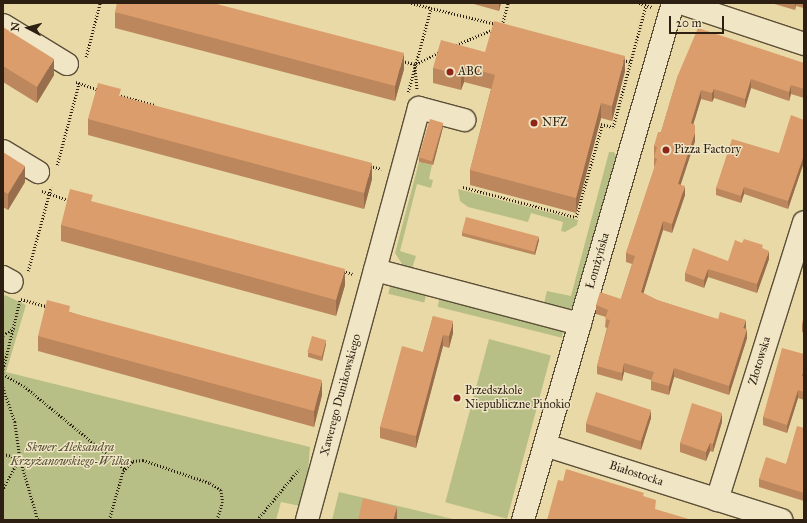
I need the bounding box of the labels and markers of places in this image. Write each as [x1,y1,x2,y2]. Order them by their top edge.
place label: ABC [458,65,482,79]
marker: ABC [445,67,455,77]
place label: NFZ [542,116,568,130]
marker: NFZ [529,118,539,128]
place label: Pizza Factory [674,143,741,157]
marker: Pizza Factory [661,145,671,155]
place label: Przedszkole Niepubliczne Pinokio [465,384,570,412]
marker: Przedszkole Niepubliczne Pinokio [452,393,462,403]

